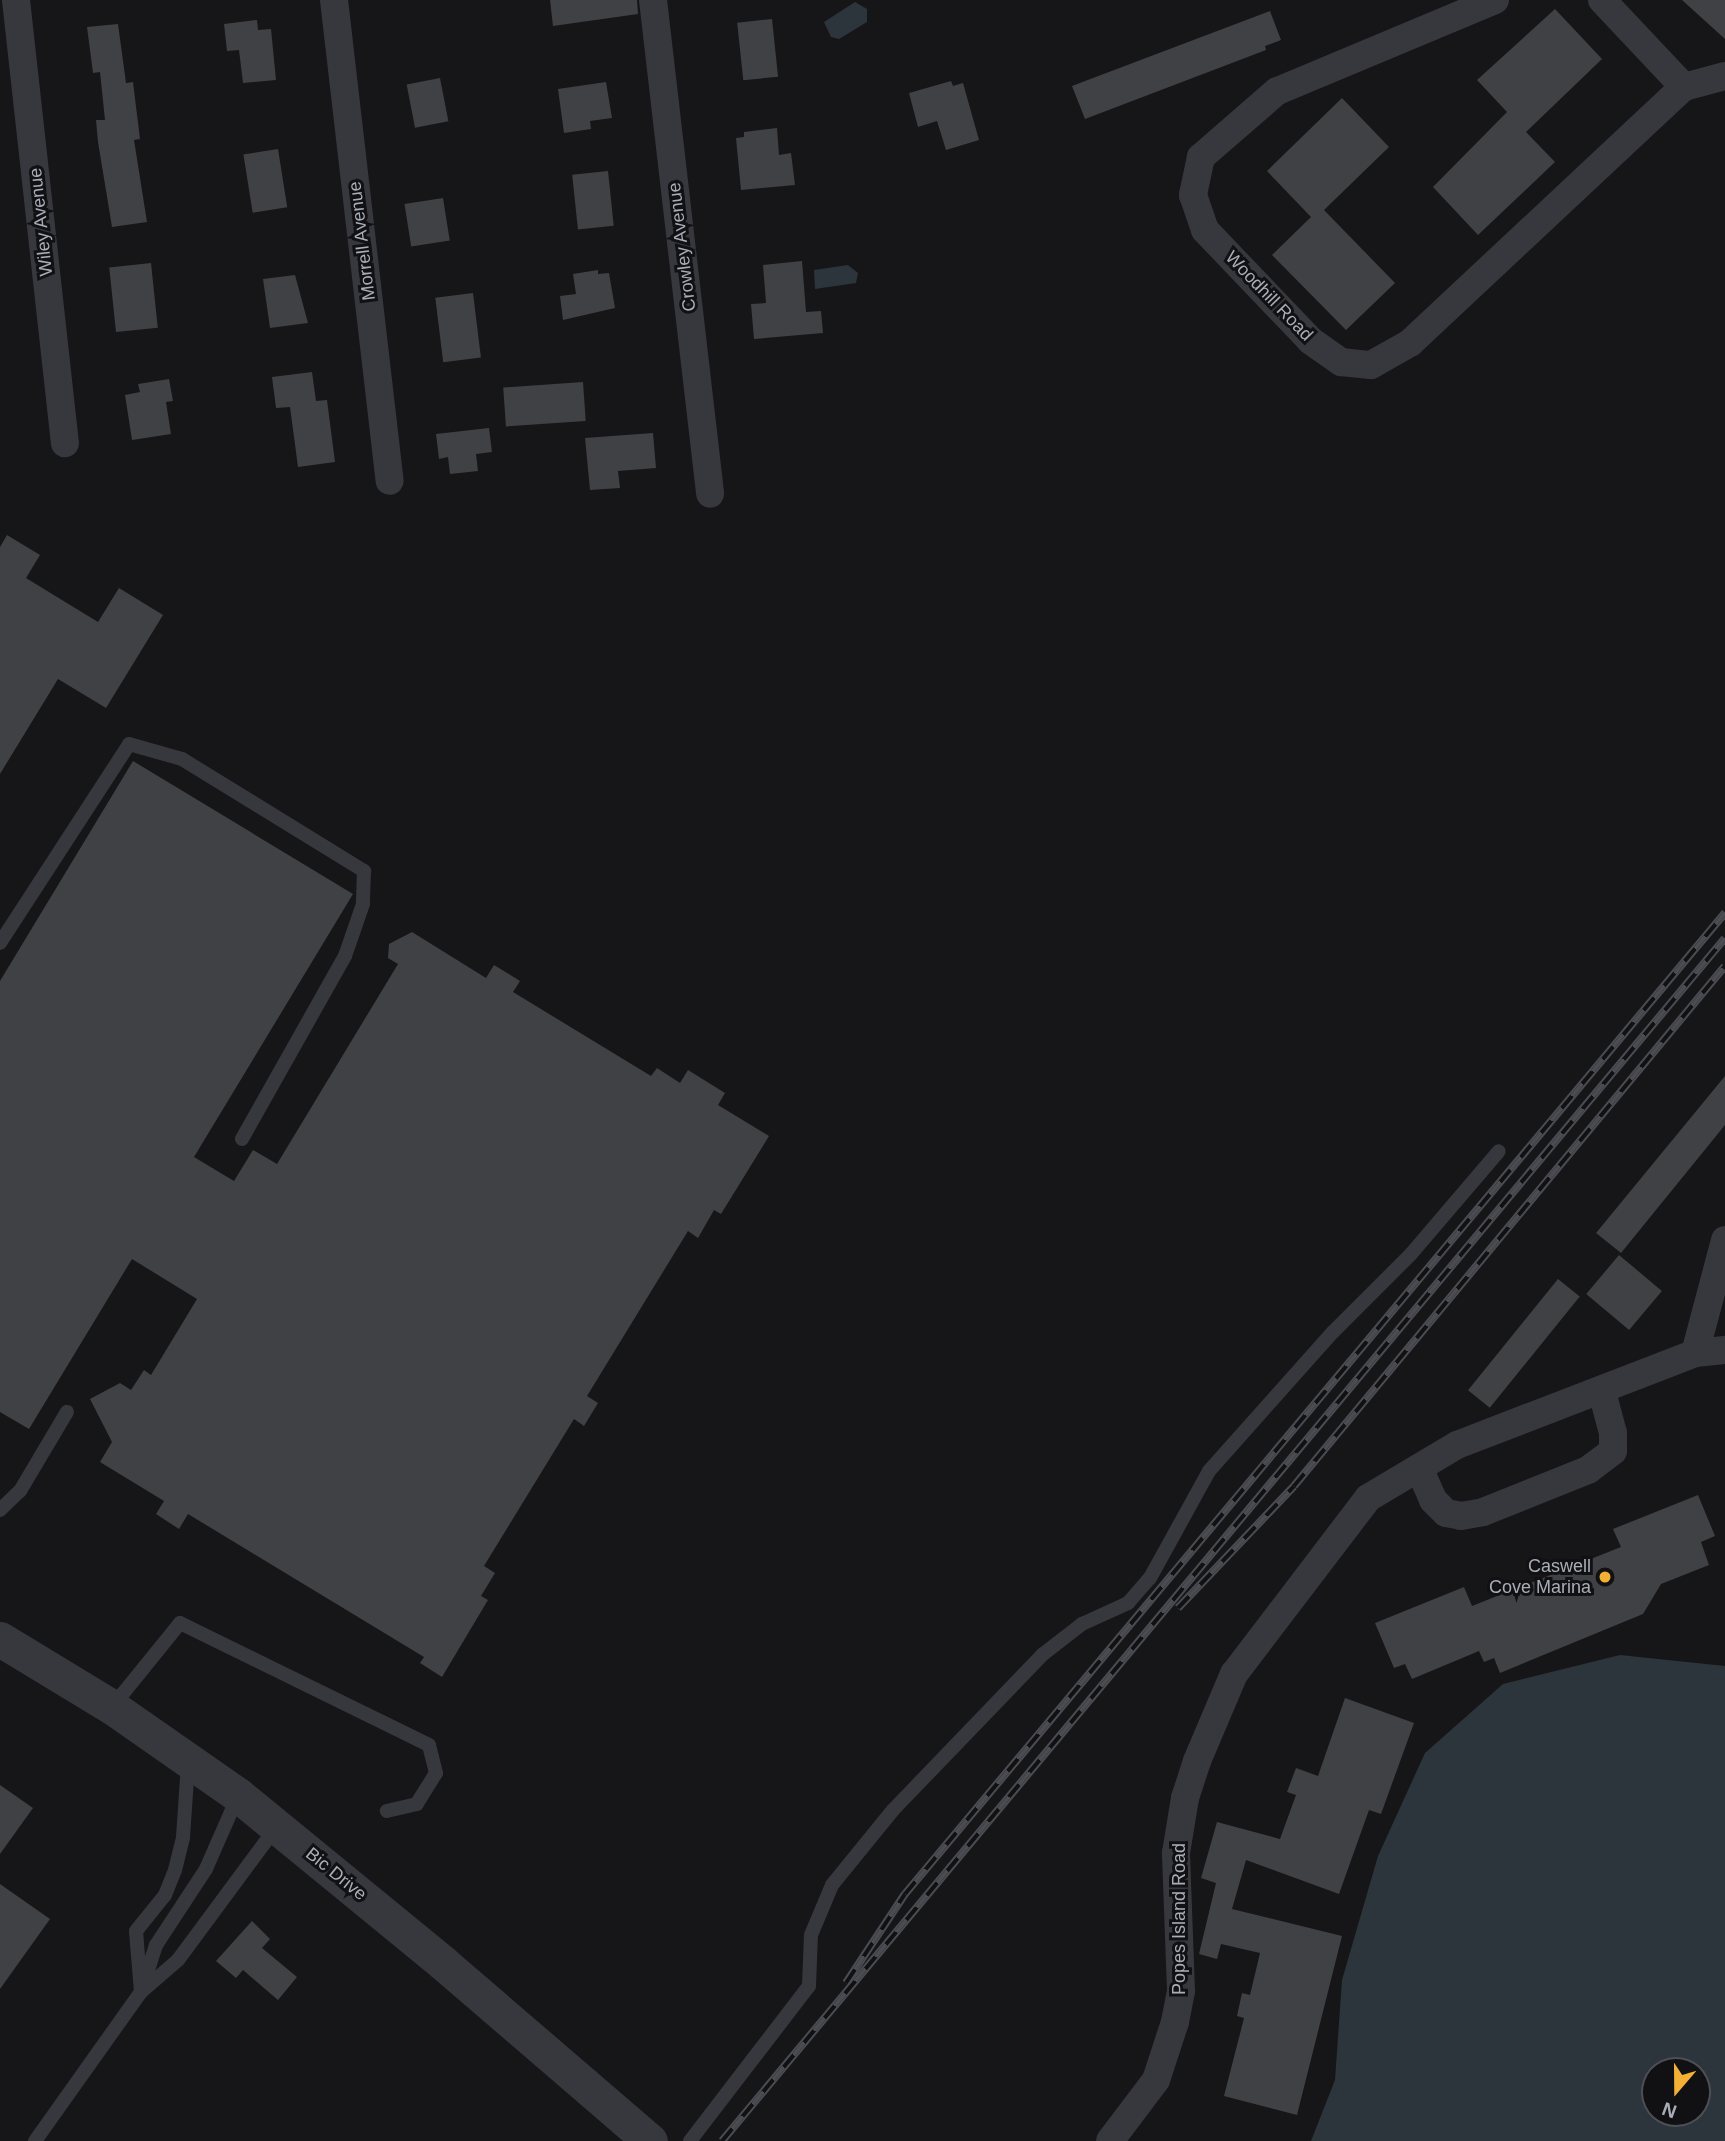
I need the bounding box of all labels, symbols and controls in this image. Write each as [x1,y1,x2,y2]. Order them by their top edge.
street label: Wiley Avenue [25,166,57,278]
street label: Morrell Avenue [344,180,380,302]
street label: Crowley Avenue [663,181,701,313]
street label: Woodhill Road [1221,247,1317,345]
place label: Caswell Cove Marina [1489,1556,1591,1598]
marker: Caswell Cove Marina [1597,1569,1613,1585]
street label: Bic Drive [301,1843,371,1905]
street label: Popes Island Road [1168,1843,1190,1995]
north arrow [1641,2057,1711,2127]
text: N [1659,2098,1679,2123]

